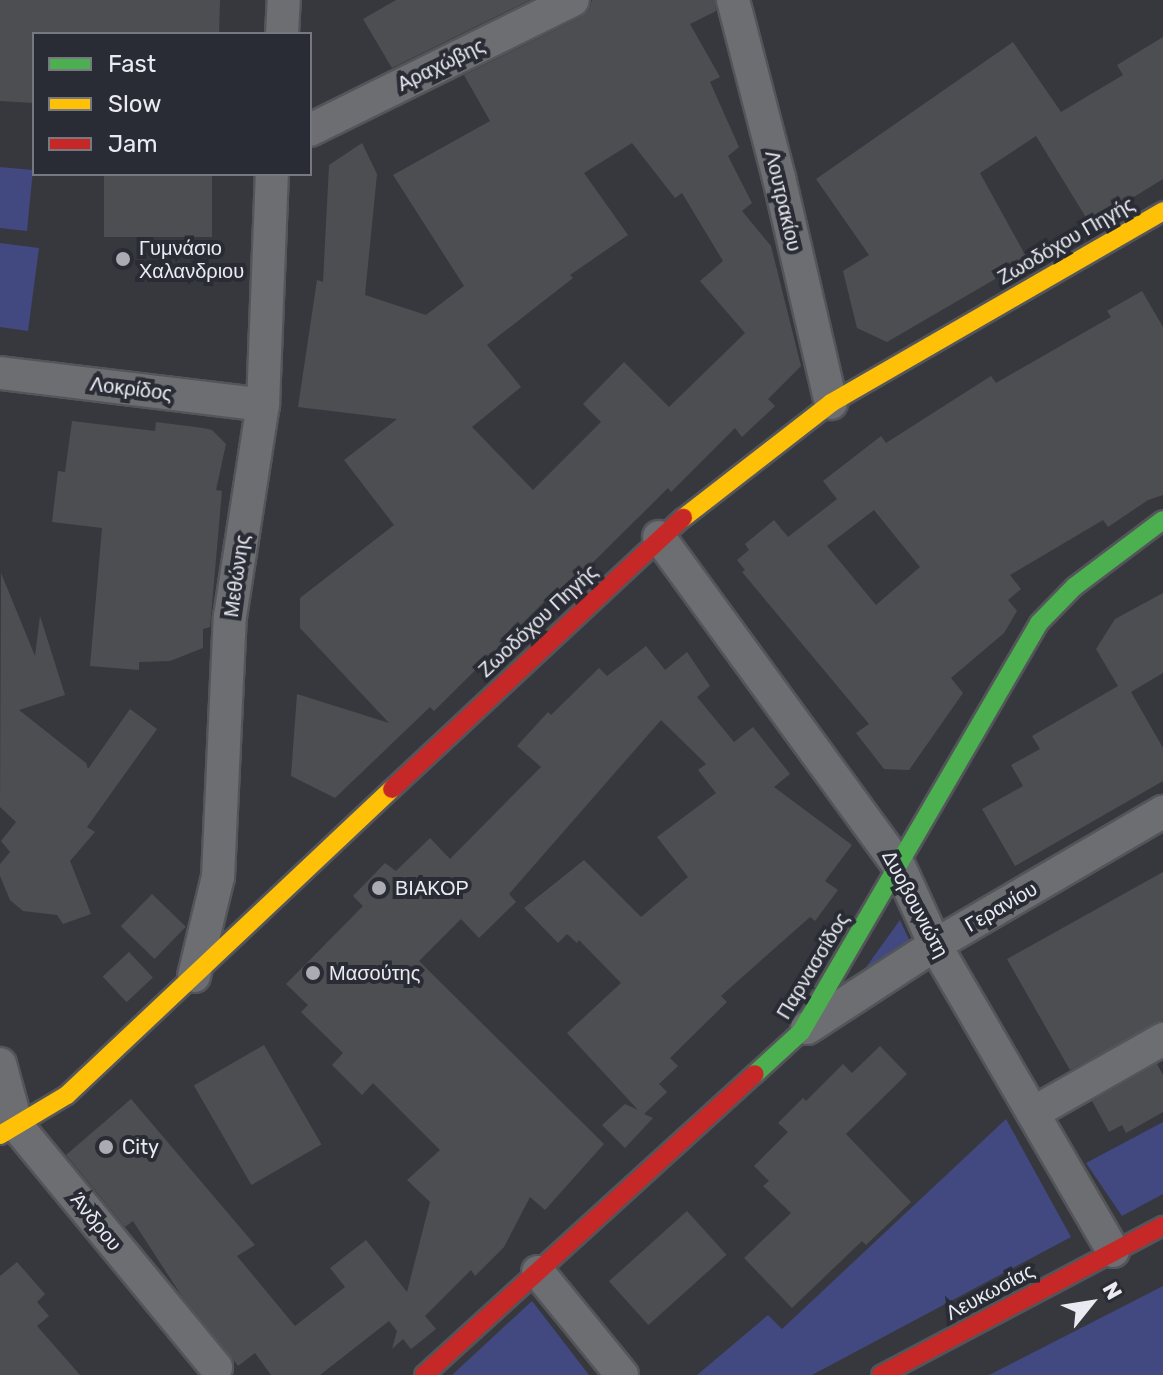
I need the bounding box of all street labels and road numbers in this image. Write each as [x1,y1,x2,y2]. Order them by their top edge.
street label: Αραχώβης [393,34,489,96]
street label: Λουτρακίου [760,148,806,254]
street label: Ζωοδόχου Πηγής [993,192,1139,290]
street label: Λοκρίδος [89,372,173,406]
street label: Μεθώνης [219,533,255,619]
street label: Ζωοδόχου Πηγής [474,560,602,682]
street label: Δυοβουνιώτη [877,846,953,962]
street label: Γερανίου [961,877,1041,937]
street label: Παρνασσίδος [772,908,854,1024]
street label: Άνδρου [65,1188,127,1256]
street label: Λευκωσίας [942,1259,1038,1325]

